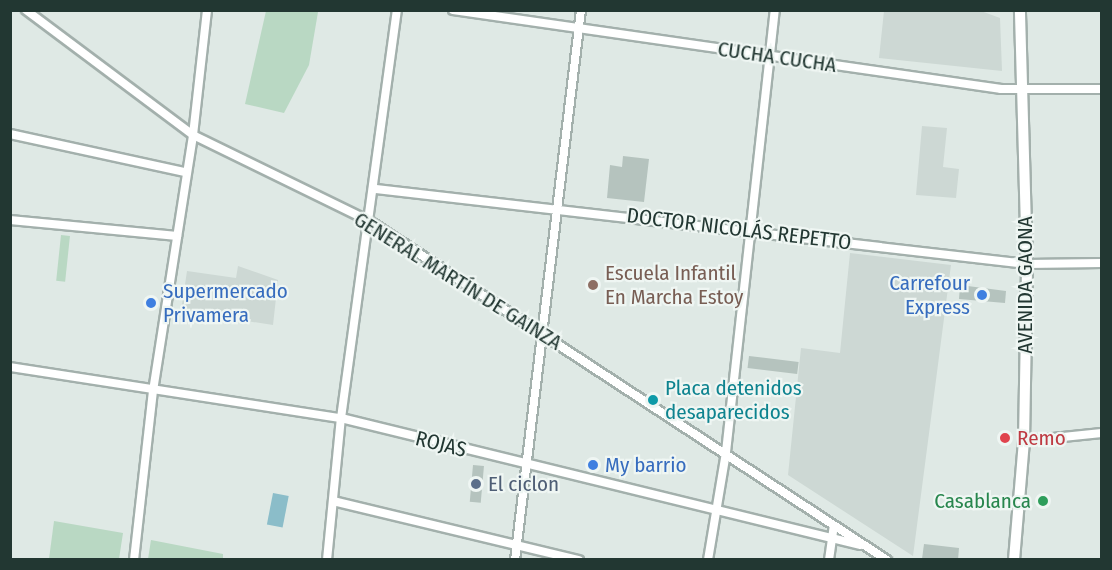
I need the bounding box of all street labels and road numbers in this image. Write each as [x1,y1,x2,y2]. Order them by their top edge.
street label: CUCHA CUCHA [716,36,838,78]
street label: DOCTOR NICOLÁS REPETTO [625,203,853,255]
street label: GENERAL MARTÍN DE GAINZA [349,207,567,355]
street label: AVENIDA GAONA [1012,216,1038,354]
street label: ROJAS [413,426,469,462]

